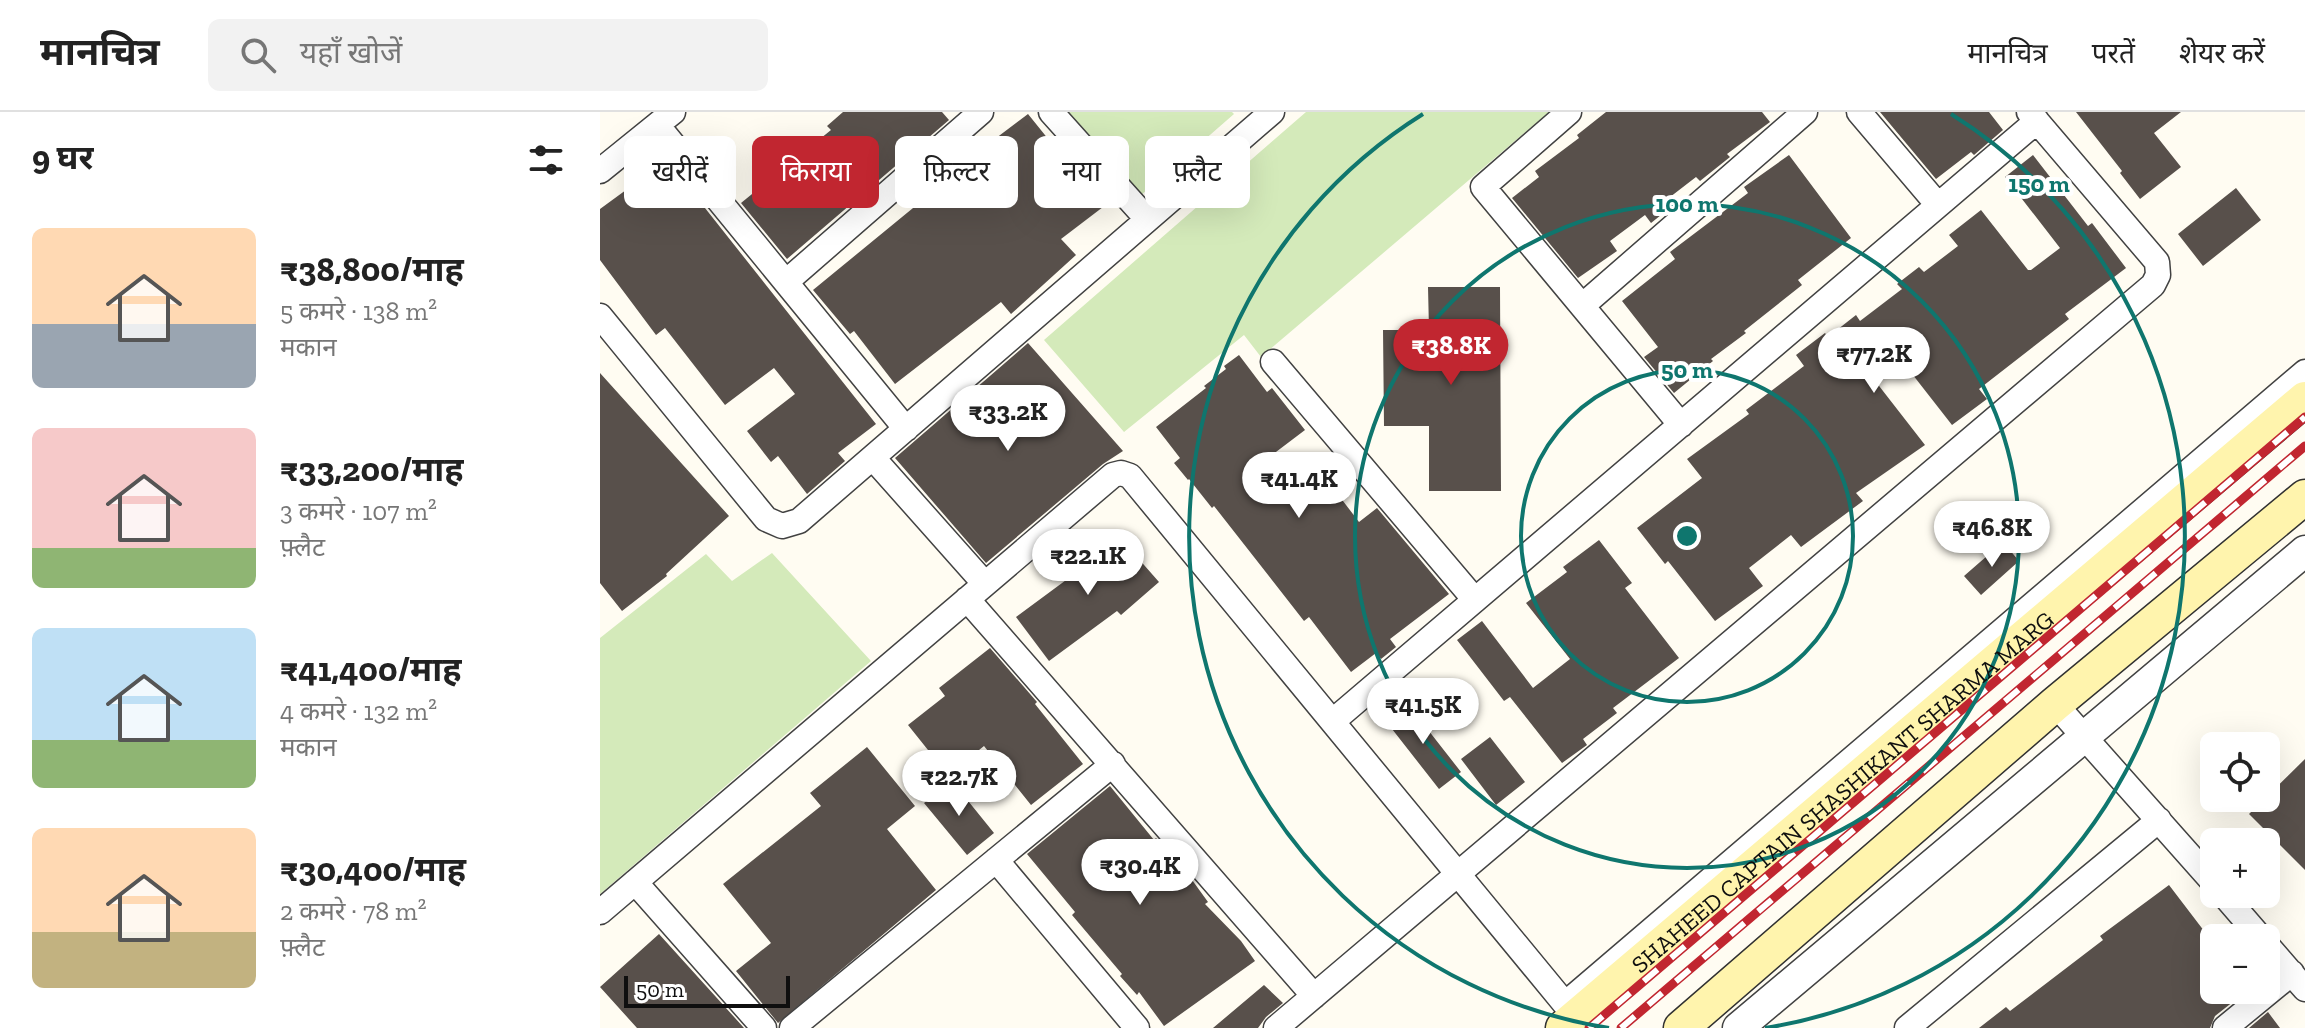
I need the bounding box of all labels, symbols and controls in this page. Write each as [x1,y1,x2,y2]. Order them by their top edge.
search box [208,19,768,91]
text: मानचित्र [40,29,160,75]
icon: search [236,33,280,77]
text: यहाँ खोजें [300,35,402,71]
text: मानचित्र [1968,37,2048,70]
text: परतें [2092,37,2135,70]
text: शेयर करें [2179,37,2265,70]
chip: खरीदें [624,136,736,208]
chip: किराया [752,136,879,208]
chip: फ़िल्टर [895,136,1018,208]
chip: नया [1034,136,1129,208]
chip: फ़्लैट [1145,136,1250,208]
text: 9 घर [32,137,94,178]
icon: filters [524,138,568,182]
text: 150 m [2008,169,2070,198]
text: 100 m [1656,189,1718,218]
text: ₹38,800/माह [280,249,464,290]
icon: home [96,260,192,356]
text: 5 कमरे · 138 m² [280,295,437,327]
pin: ₹38.8K [1386,319,1516,387]
pin: ₹77.2K [1809,327,1939,395]
text: ₹38.8K [1411,329,1491,361]
text: मकान [280,331,337,363]
text: ₹77.2K [1836,337,1912,369]
text: 50 m [1661,355,1713,384]
pin: ₹33.2K [943,385,1073,453]
text: ₹33.2K [968,395,1048,427]
text: ₹33,200/माह [280,449,463,490]
pin: ₹41.4K [1234,452,1364,520]
icon: home [96,460,192,556]
text: ₹41.4K [1260,462,1338,494]
text: 3 कमरे · 107 m² [280,495,437,527]
pin: ₹46.8K [1927,501,2057,569]
text: ₹46.8K [1952,511,2032,543]
centre of rings [1673,522,1701,550]
pin: ₹22.1K [1023,529,1153,597]
text: फ़्लैट [280,531,325,563]
text: ₹22.1K [1050,539,1126,571]
street label: SHAHEED CAPTAIN SHASHIKANT SHARMA MARG [1625,604,2059,978]
text: ₹41,400/माह [280,649,461,690]
icon: home [96,660,192,756]
pin: ₹41.5K [1358,678,1488,746]
text: ₹41.5K [1385,688,1461,720]
text: 4 कमरे · 132 m² [280,695,437,727]
text: मकान [280,731,337,763]
map controls [2200,732,2280,1004]
button: locate [2200,732,2280,812]
pin: ₹22.7K [894,750,1024,818]
text: ₹22.7K [920,760,998,792]
button: + [2200,828,2280,908]
pin: ₹30.4K [1075,839,1205,907]
text: ₹30,400/माह [280,849,466,890]
text: ₹30.4K [1099,849,1181,881]
icon: home [96,860,192,956]
text: 2 कमरे · 78 m² [280,895,427,927]
button: − [2200,924,2280,1004]
text: फ़्लैट [280,931,325,963]
scale bar [624,972,790,1008]
text: 50 m [636,976,684,1003]

